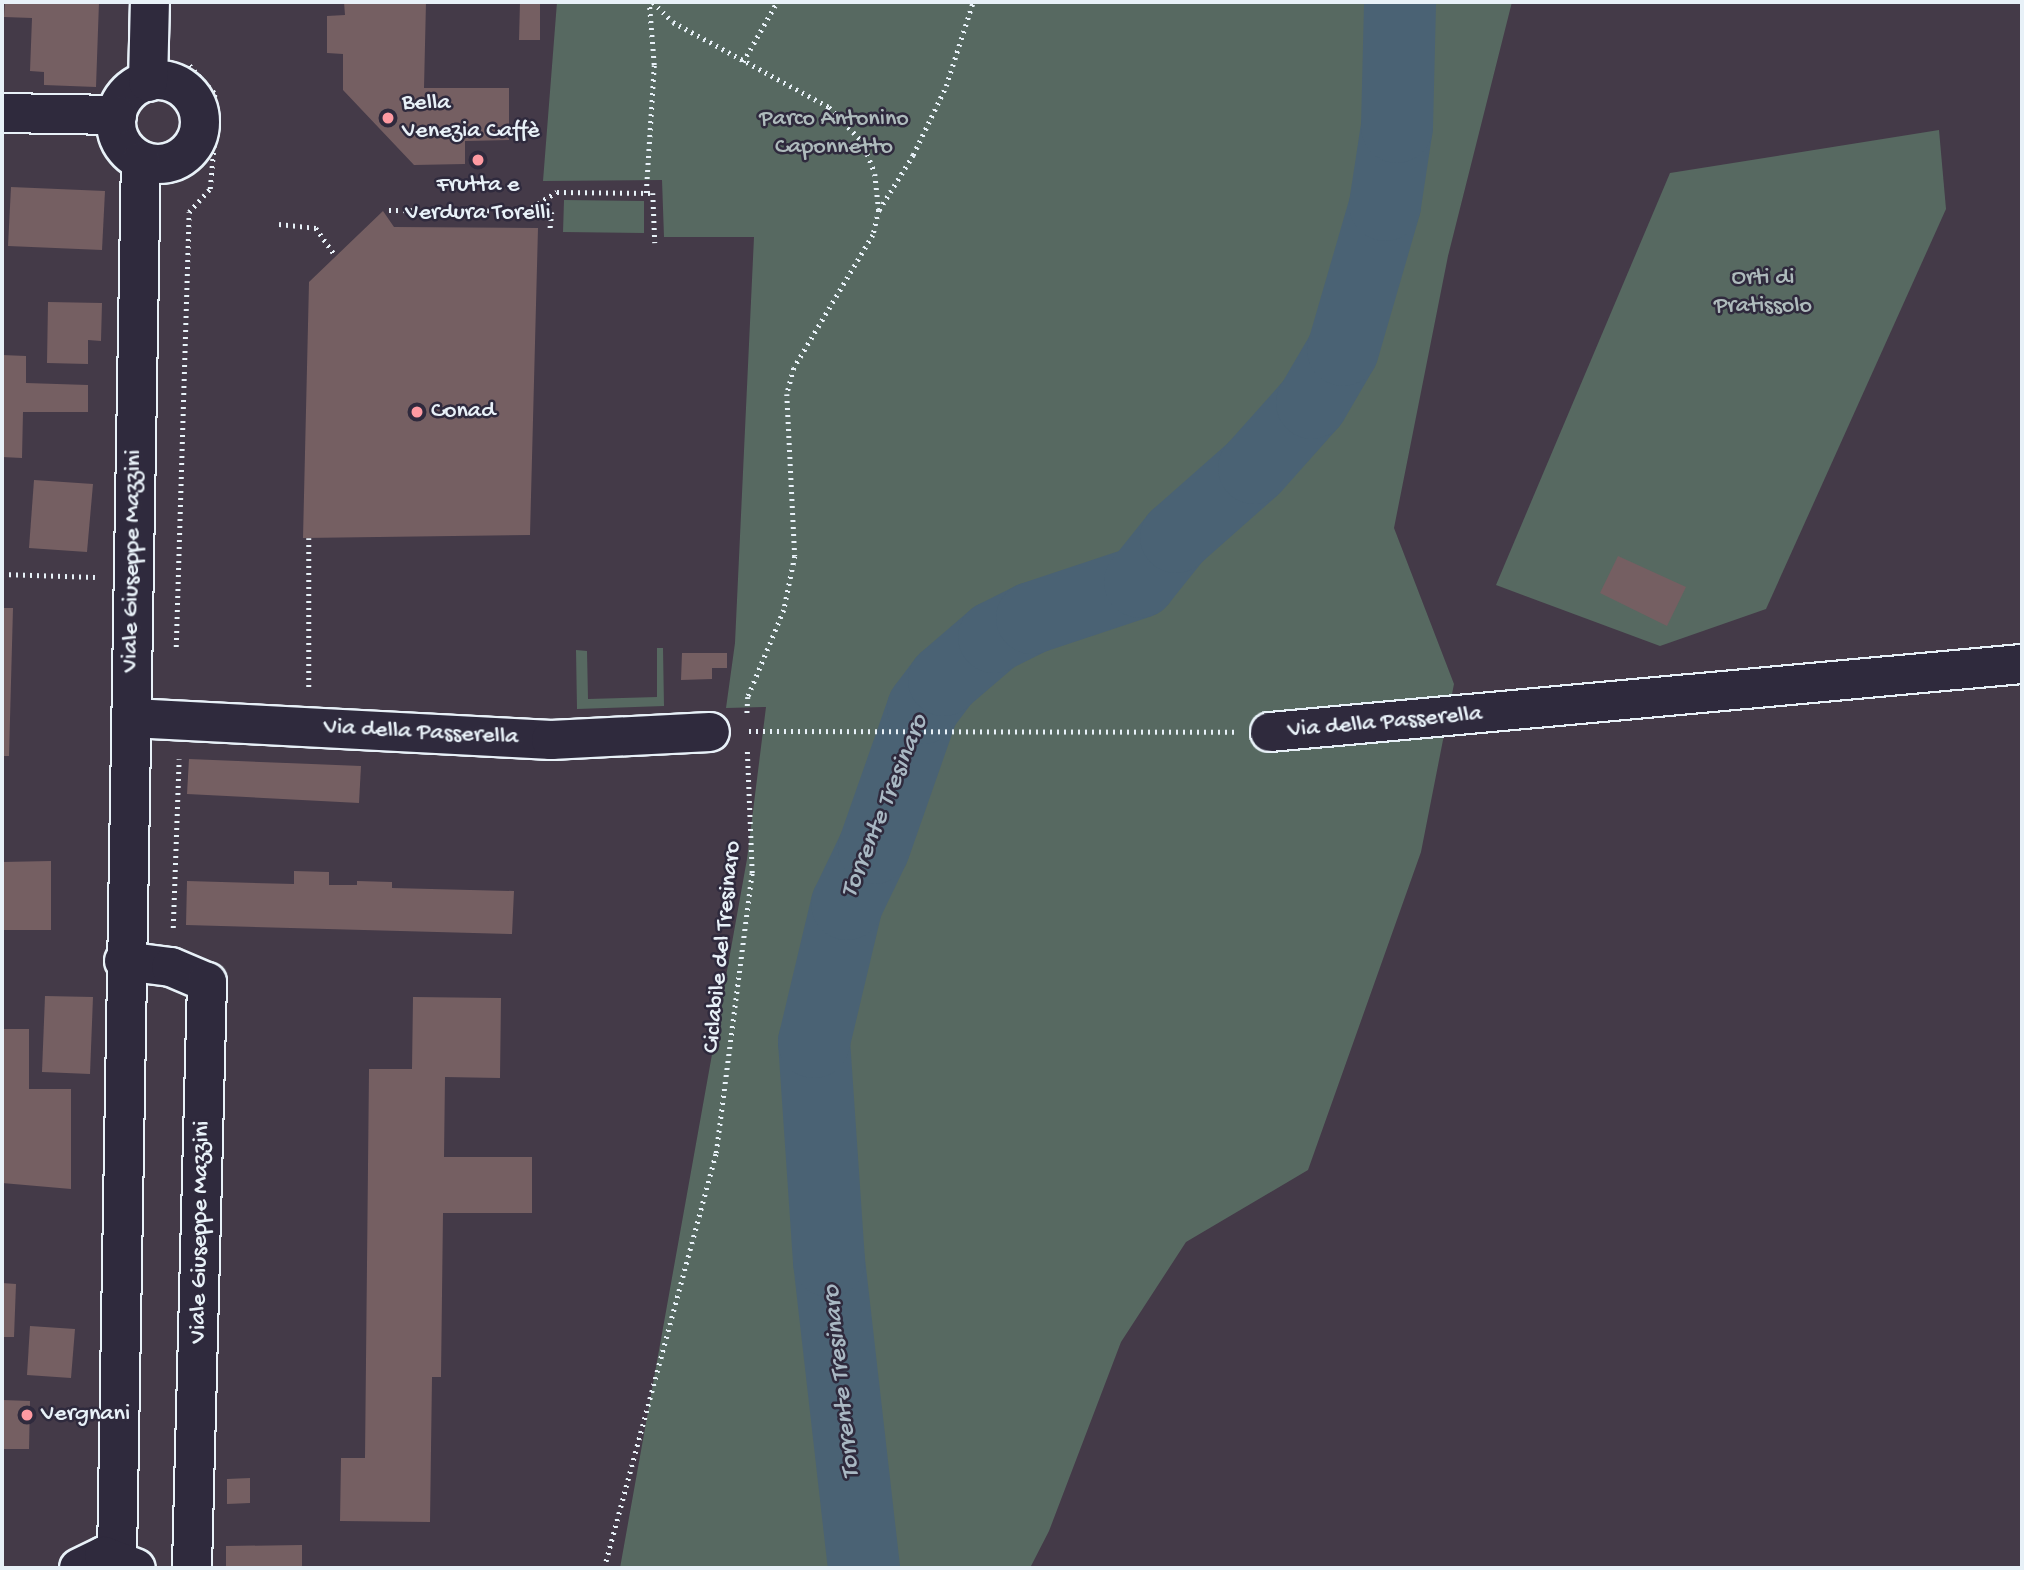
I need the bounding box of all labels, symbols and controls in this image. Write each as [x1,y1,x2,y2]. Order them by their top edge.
place label: Bella Venezia Caffè [402,90,540,146]
park label: Parco Antonino Caponnetto [759,106,909,162]
marker: Bella Venezia Caffè [380,110,396,126]
marker: Frutta e Verdura Torelli [470,152,486,168]
place label: Frutta e Verdura Torelli [405,172,551,228]
park label: Orti di Pratissolo [1714,265,1812,321]
place label: Conad [431,398,495,426]
marker: Conad [409,404,425,420]
street label: Viale Giuseppe Mazzini [117,449,149,673]
street label: Via della Passerella [1287,700,1483,746]
water label: Torrente Tresinaro [835,711,937,903]
street label: Via della Passerella [323,714,519,752]
street label: Ciclabile del Tresinaro [698,839,748,1055]
street label: Viale Giuseppe Mazzini [185,1120,217,1344]
water label: Torrente Tresinaro [817,1283,869,1481]
place label: Vergnani [41,1401,130,1429]
marker: Vergnani [19,1407,35,1423]

